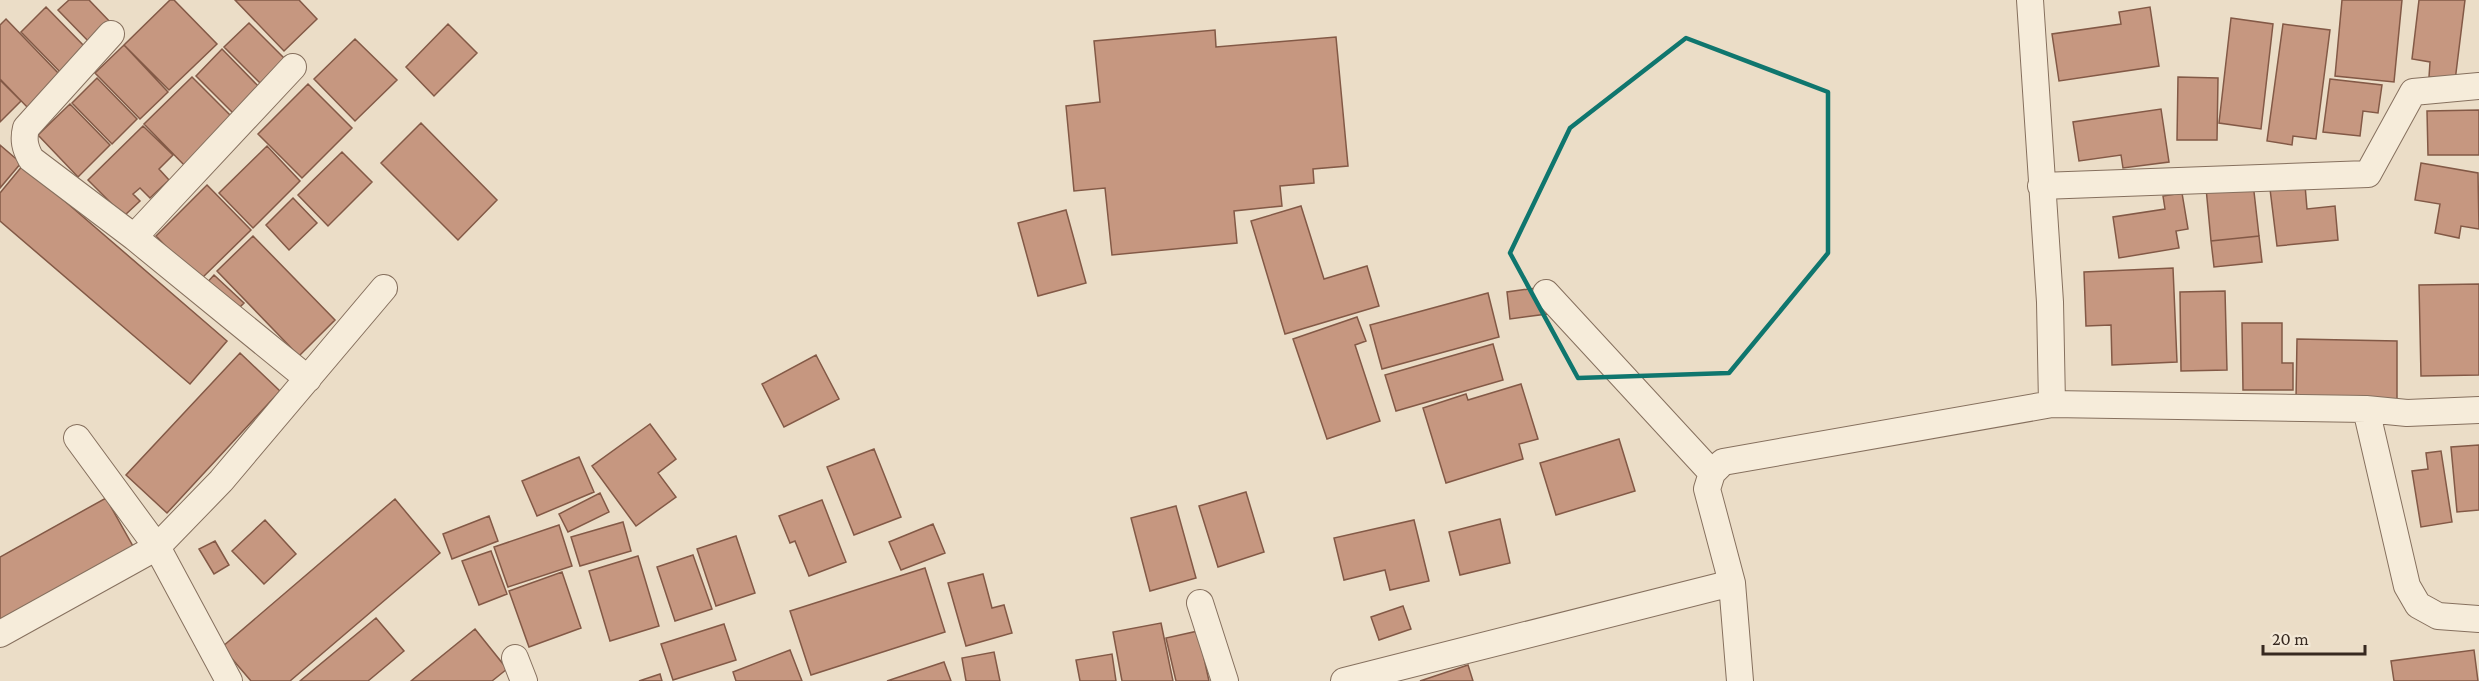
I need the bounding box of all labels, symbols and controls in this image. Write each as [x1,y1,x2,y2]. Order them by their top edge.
scale bar [2263,618,2365,656]
text: 20 m [2272,629,2309,649]

